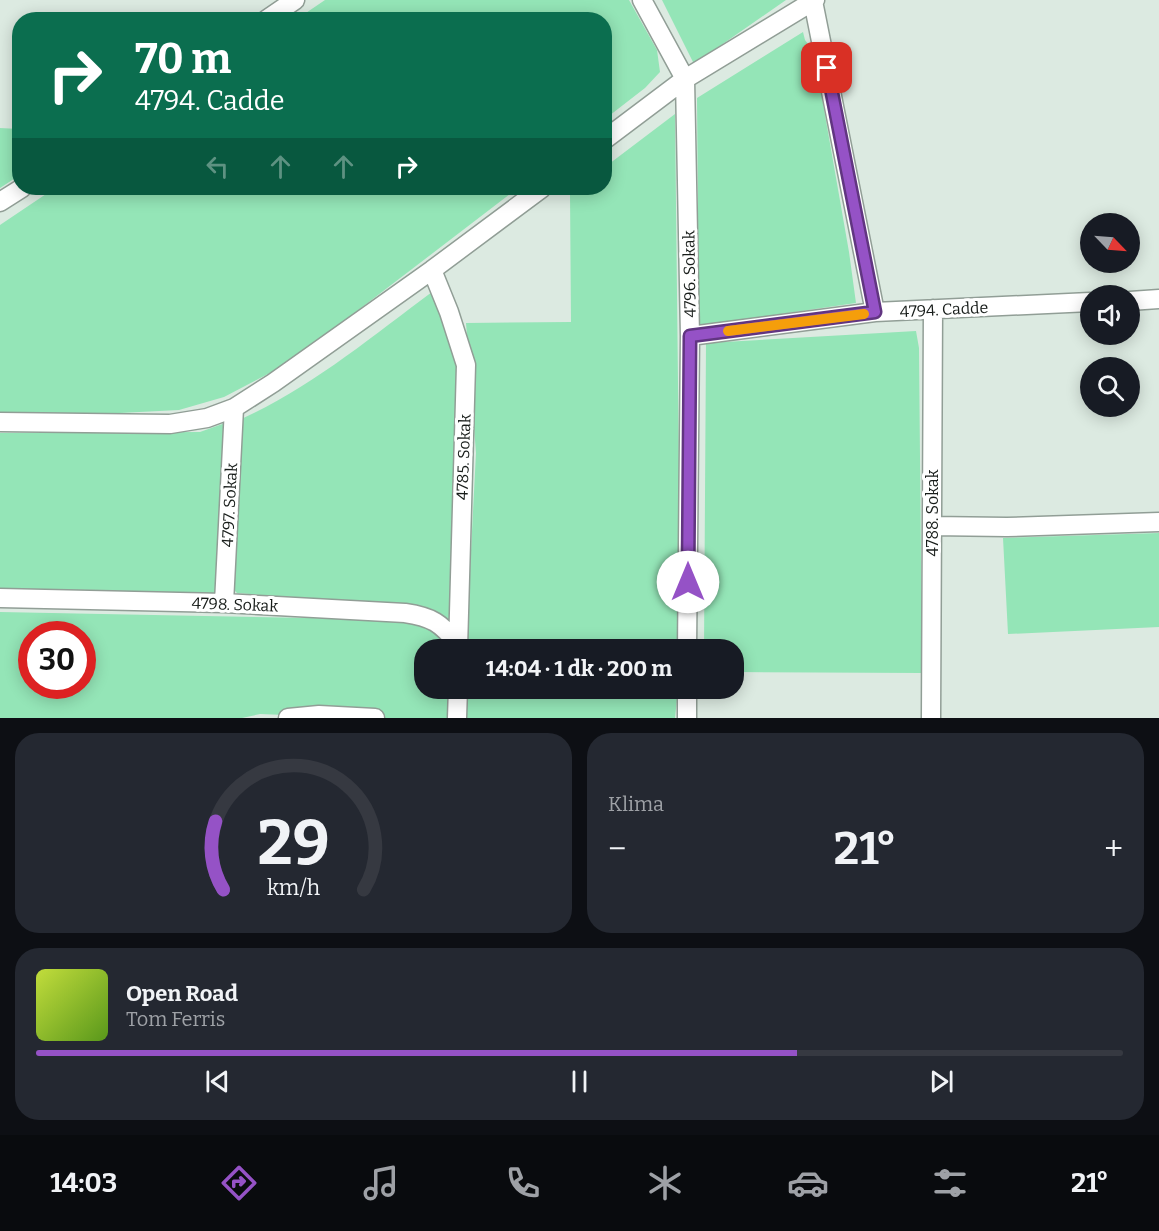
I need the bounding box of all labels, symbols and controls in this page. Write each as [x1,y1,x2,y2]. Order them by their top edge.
text: 70 m [135,34,231,84]
icon: right [36,36,114,114]
pin [801,42,852,93]
icon: arrive [810,51,843,84]
text: 4794. Cadde [135,85,285,117]
icon: left [201,150,234,183]
icon: ahead [264,150,297,183]
icon: ahead [327,150,360,183]
icon: right [390,150,423,183]
north arrow [1080,213,1140,273]
map controls [1080,213,1140,417]
street label: 4796. Sokak [679,230,700,318]
button: sound [1080,285,1140,345]
street label: 4794. Cadde [899,298,989,321]
button: search [1080,357,1140,417]
street label: 4785. Sokak [452,414,475,500]
street label: 4797. Sokak [218,462,241,548]
street label: 4788. Sokak [923,469,942,557]
position arrow [656,550,720,614]
street label: 4798. Sokak [191,593,279,616]
speed limit sign: 30 [18,621,96,699]
text: 14:04 · 1 dk · 200 m [486,655,672,682]
text: Klima [608,792,664,816]
text: 29 [257,806,329,881]
text: 21° [834,822,897,876]
text: − [608,829,626,869]
text: + [1104,829,1123,869]
text: km/h [267,875,320,901]
text: Open Road [126,980,238,1007]
text: Tom Ferris [126,1007,225,1031]
icon: previous [201,1065,234,1098]
icon: pause [563,1065,596,1098]
icon: next [925,1065,958,1098]
icon: directions [218,1162,260,1204]
icon: music [360,1162,402,1204]
icon: phone [502,1162,544,1204]
icon: climate [644,1162,686,1204]
icon: car [787,1162,829,1204]
icon: filters [929,1162,971,1204]
text: 14:03 [50,1167,117,1199]
text: 21° [1071,1167,1109,1199]

